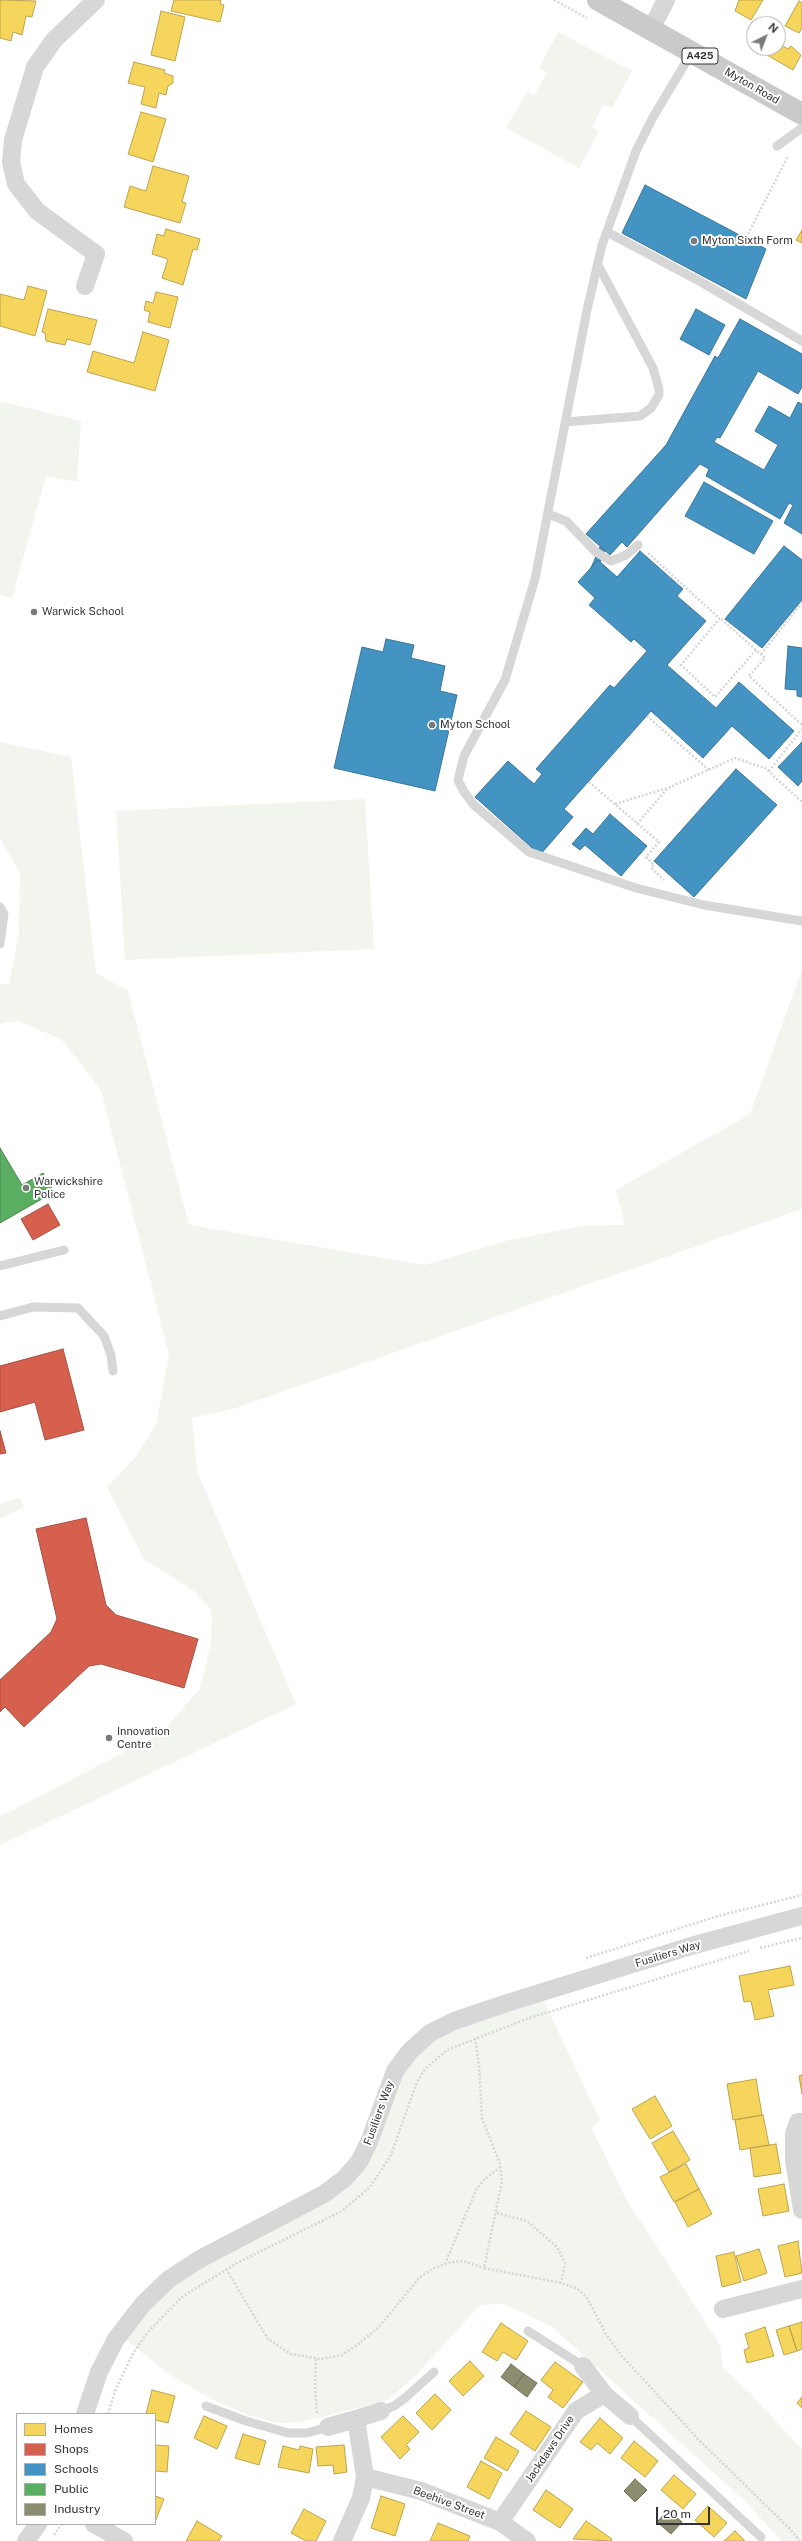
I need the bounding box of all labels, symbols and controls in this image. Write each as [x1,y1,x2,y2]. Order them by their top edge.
north arrow [746,16,786,56]
text: N [766,20,781,35]
road number: A425 [682,48,718,64]
street label: Myton Road [722,65,782,107]
place label: Myton Sixth Form [702,234,793,248]
marker: Myton Sixth Form [689,236,699,246]
place label: Warwick School [42,605,124,619]
marker: Warwick School [29,607,39,617]
place label: Myton School [440,718,510,732]
marker: Myton School [427,720,437,730]
place label: Warwickshire Police [34,1175,103,1201]
marker: Warwickshire Police [21,1183,31,1193]
place label: Innovation Centre [117,1725,170,1751]
marker: Innovation Centre [104,1733,114,1743]
street label: Fusiliers Way [634,1938,702,1970]
street label: Fusiliers Way [361,2079,397,2147]
legend [16,2413,156,2525]
street label: Jackdaws Drive [523,2413,577,2485]
text: Homes [54,2422,93,2436]
text: Shops [54,2442,89,2456]
text: Schools [54,2462,99,2476]
text: Public [54,2482,89,2496]
street label: Beehive Street [411,2484,487,2522]
scale bar [658,2499,712,2525]
text: Industry [54,2502,100,2516]
text: 20 m [663,2507,691,2521]

